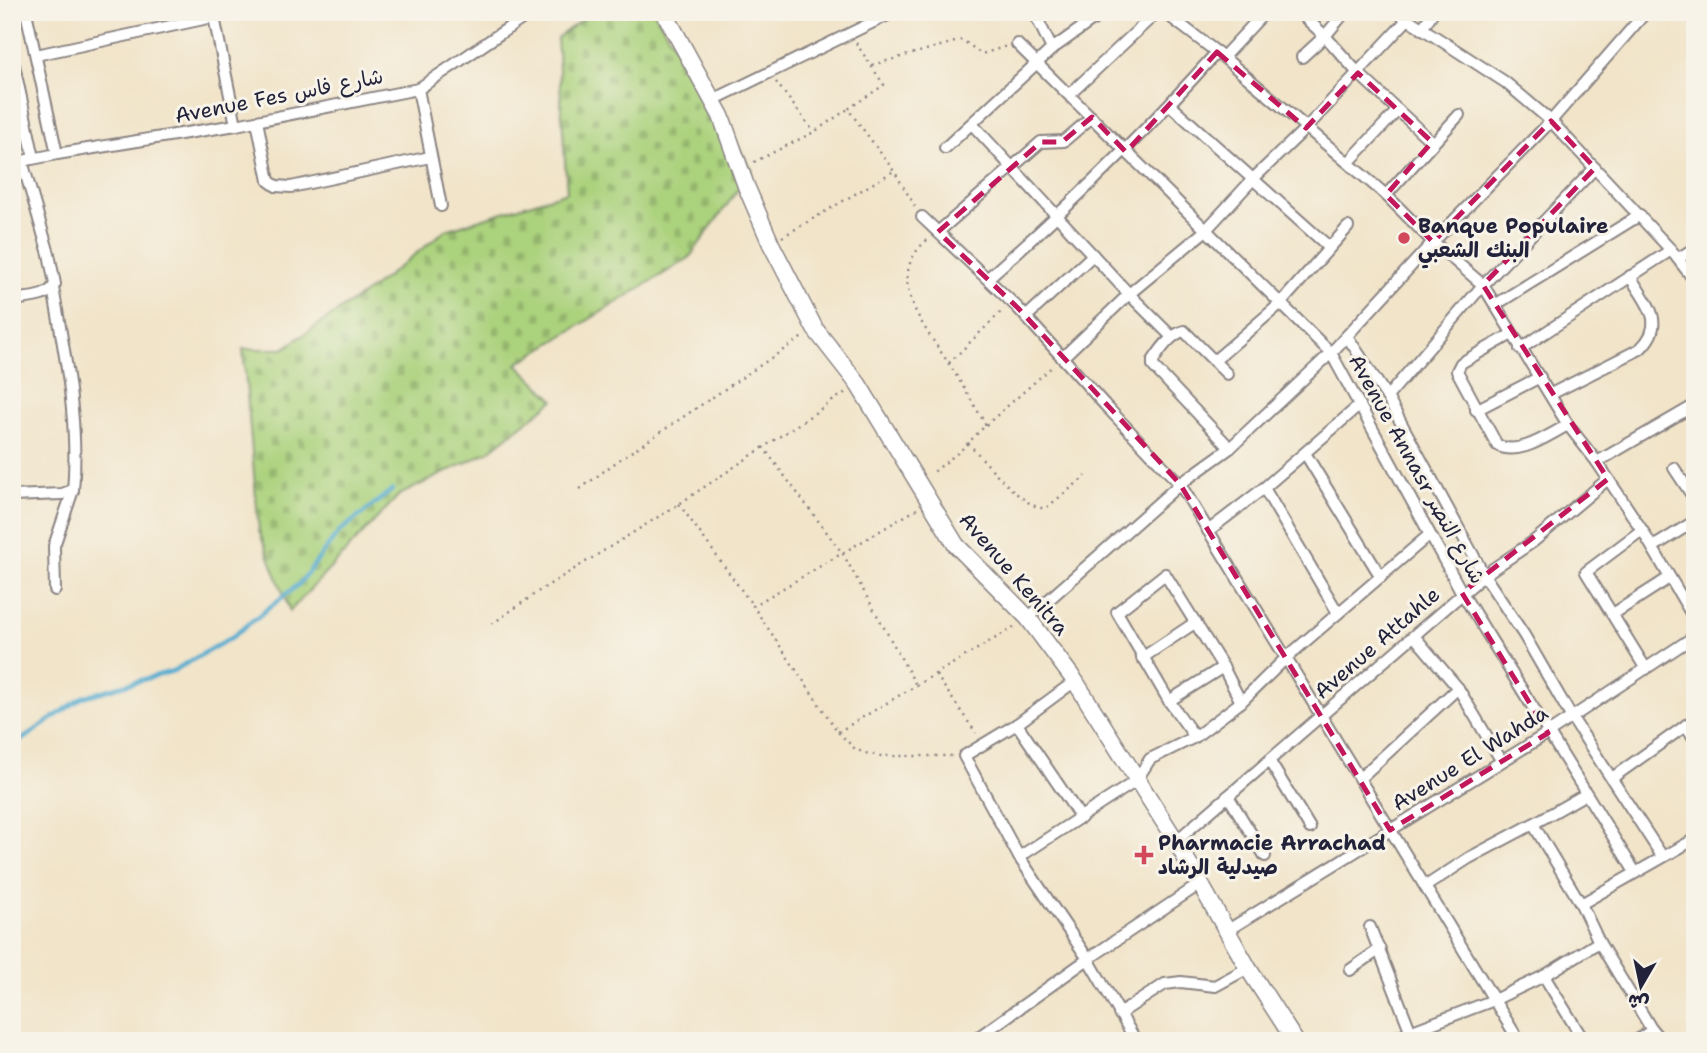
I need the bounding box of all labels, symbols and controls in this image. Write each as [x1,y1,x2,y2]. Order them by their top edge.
street label: Avenue Fes شارع فاس [172,62,386,131]
place label: Banque Populaire البنك الشعبي [1418,212,1609,269]
marker: Banque Populaire البنك الشعبي [1396,230,1412,246]
street label: Avenue Annasr شارع النصر [1341,349,1492,589]
street label: Avenue Kenitra [953,506,1075,642]
street label: Avenue Attahle [1308,581,1446,705]
street label: Avenue El Wahda [1387,699,1553,817]
place label: Pharmacie Arrachad صيدلية الرشاد [1158,829,1386,881]
marker: Pharmacie Arrachad صيدلية الرشاد [1136,847,1152,863]
north arrow [1606,951,1676,1021]
text: ش [1626,988,1651,1016]

